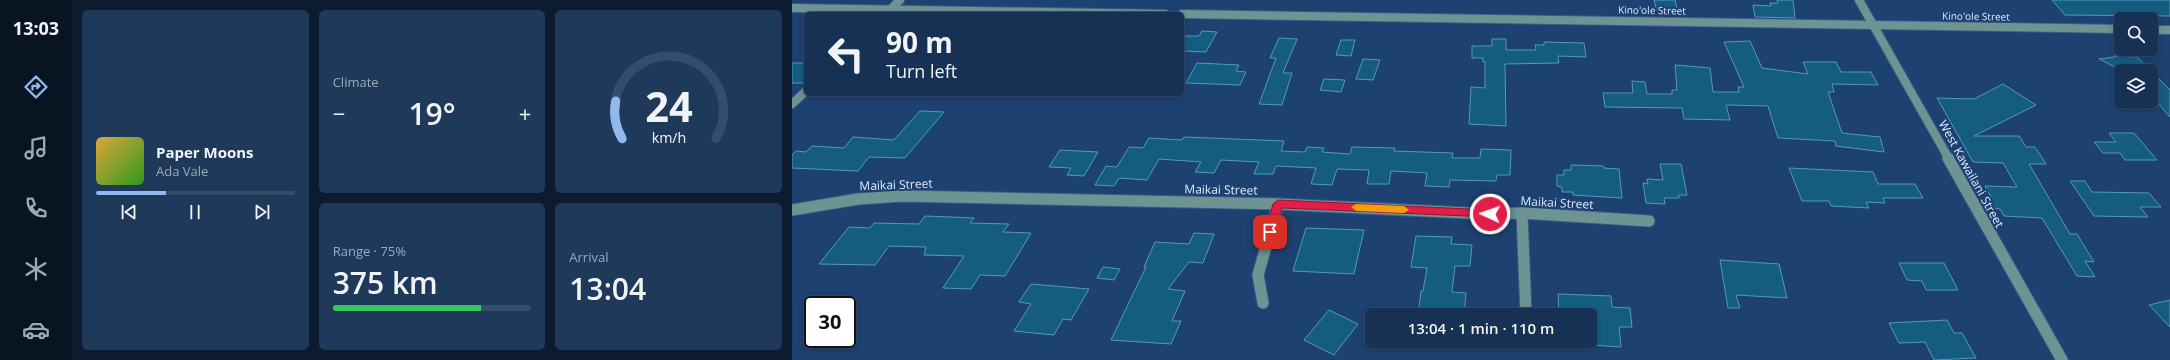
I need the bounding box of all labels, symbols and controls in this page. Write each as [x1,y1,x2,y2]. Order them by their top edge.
street label: Kinoʻole Street [1618,2,1686,18]
street label: Kinoʻole Street [1942,8,2010,24]
map controls [2114,12,2158,108]
button: search [2114,12,2158,56]
text: 13:03 [13,16,59,40]
text: 90 m [886,23,953,61]
icon: left [820,28,872,80]
text: Turn left [886,59,957,83]
button: layers [2114,64,2158,108]
icon: directions [22,73,50,101]
text: Climate [333,73,379,91]
text: 24 [645,78,693,134]
text: 19° [408,93,456,134]
text: − [333,98,345,128]
text: + [519,98,531,128]
street label: West Kawailani Street [1935,117,2008,231]
text: km/h [651,128,686,147]
icon: music [22,134,50,162]
text: Paper Moons [156,142,254,162]
text: Ada Vale [156,162,208,180]
street label: Maikai Street [859,175,933,194]
street label: Maikai Street [1184,180,1258,199]
street label: Maikai Street [1520,192,1594,213]
position arrow [1469,193,1511,235]
icon: phone [22,194,50,222]
icon: previous [118,201,140,223]
icon: pause [184,201,206,223]
icon: next [251,201,273,223]
pin [1253,215,1287,249]
icon: arrive [1259,221,1281,243]
text: Range · 75% [333,242,406,260]
text: Arrival [569,248,608,266]
icon: climate [22,255,50,283]
text: 375 km [333,262,438,303]
text: 13:04 [569,268,646,309]
speed limit sign: 30 [804,296,856,348]
icon: car [22,316,50,344]
text: 13:04 · 1 min · 110 m [1408,318,1554,338]

